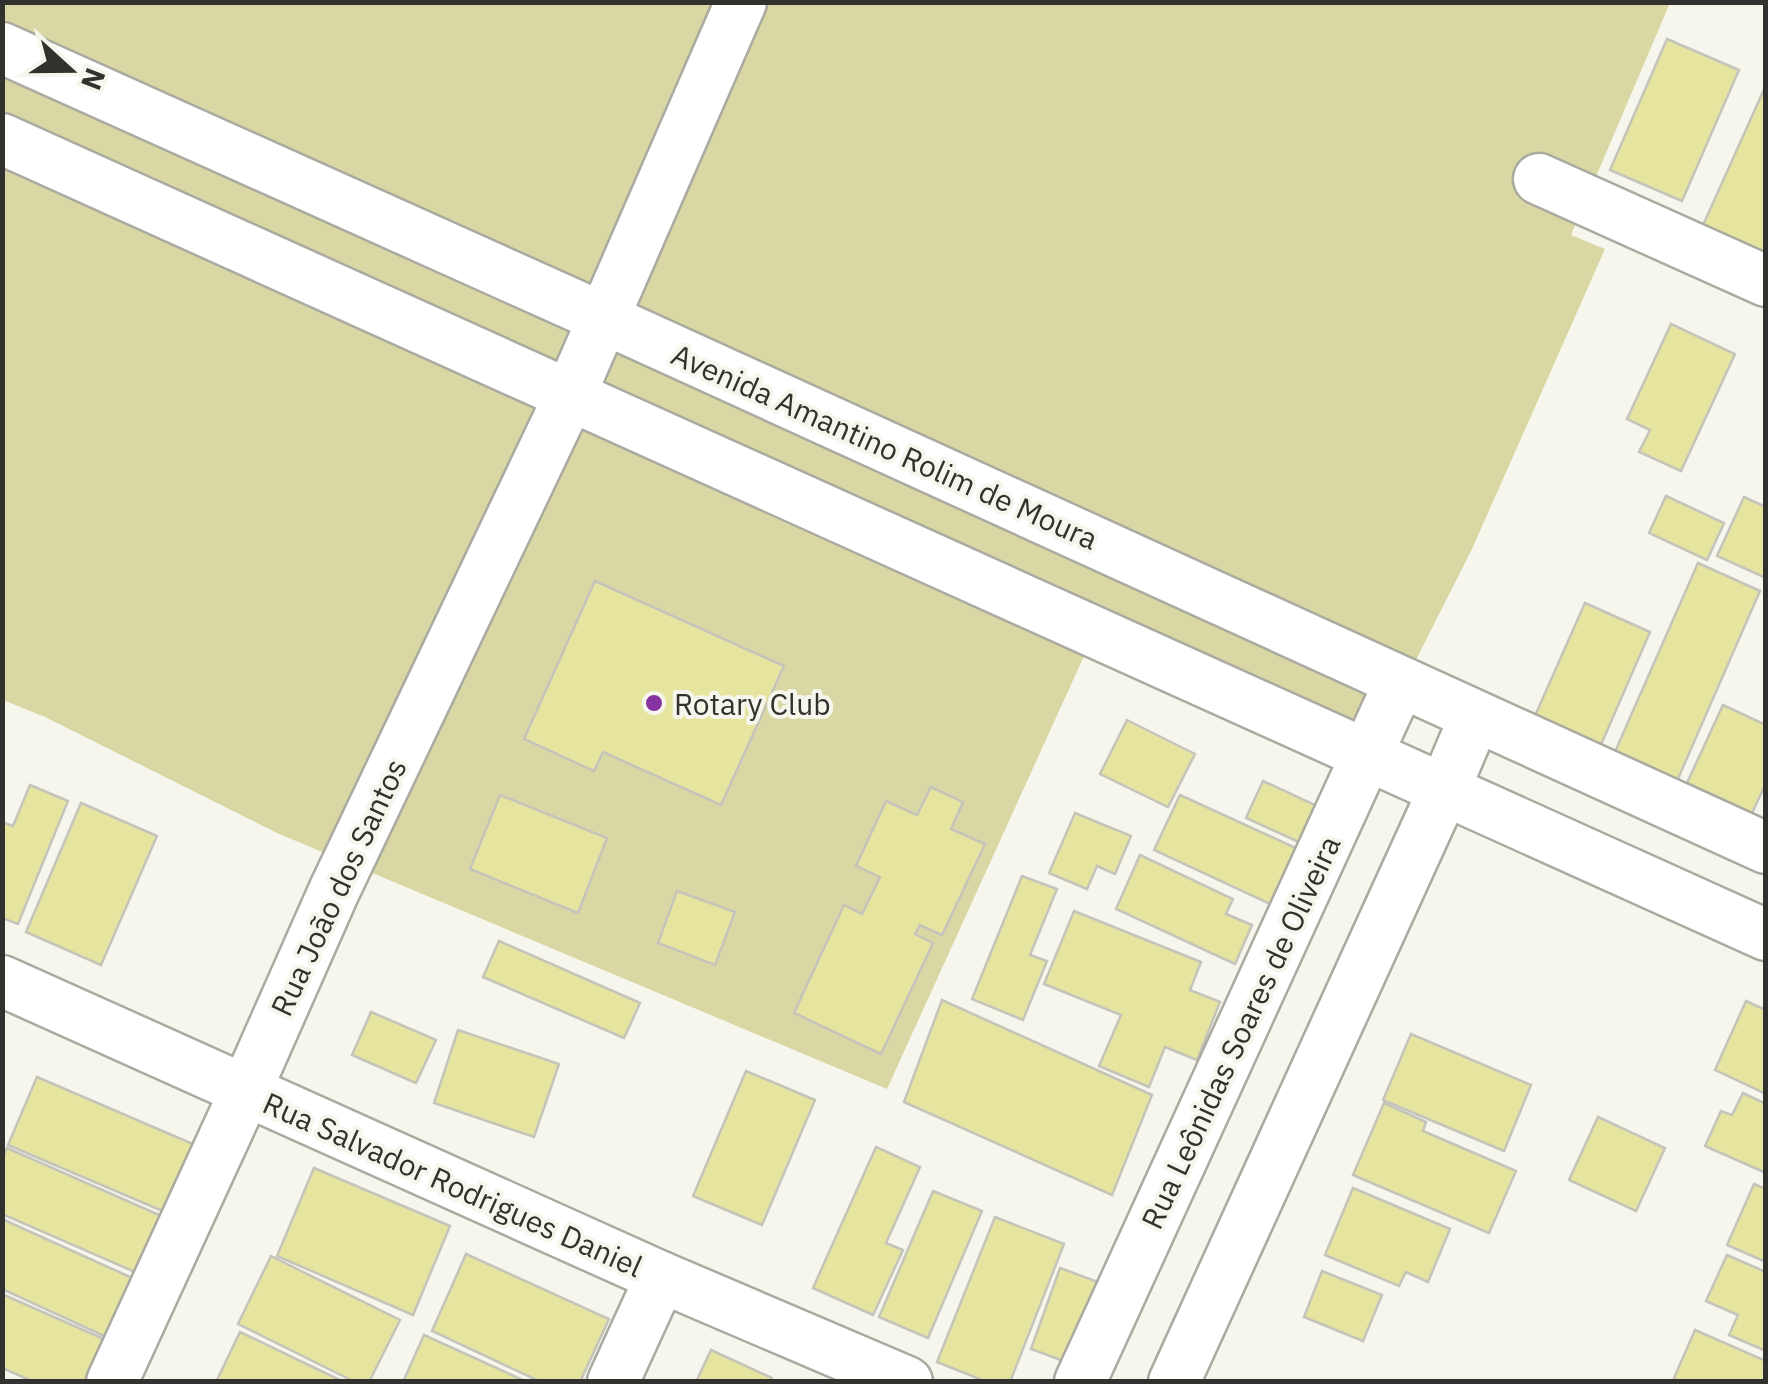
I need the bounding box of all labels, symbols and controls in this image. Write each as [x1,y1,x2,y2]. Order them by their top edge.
north arrow [20,20,120,120]
text: N [73,63,115,95]
street label: Avenida Amantino Rolim de Moura [666,334,1104,558]
place label: Rotary Club [674,684,831,723]
marker: Rotary Club [643,692,665,714]
street label: Rua João dos Santos [261,752,415,1022]
street label: Rua Leônidas Soares de Oliveira [1132,829,1348,1235]
street label: Rua Salvador Rodrigues Daniel [257,1083,649,1285]

